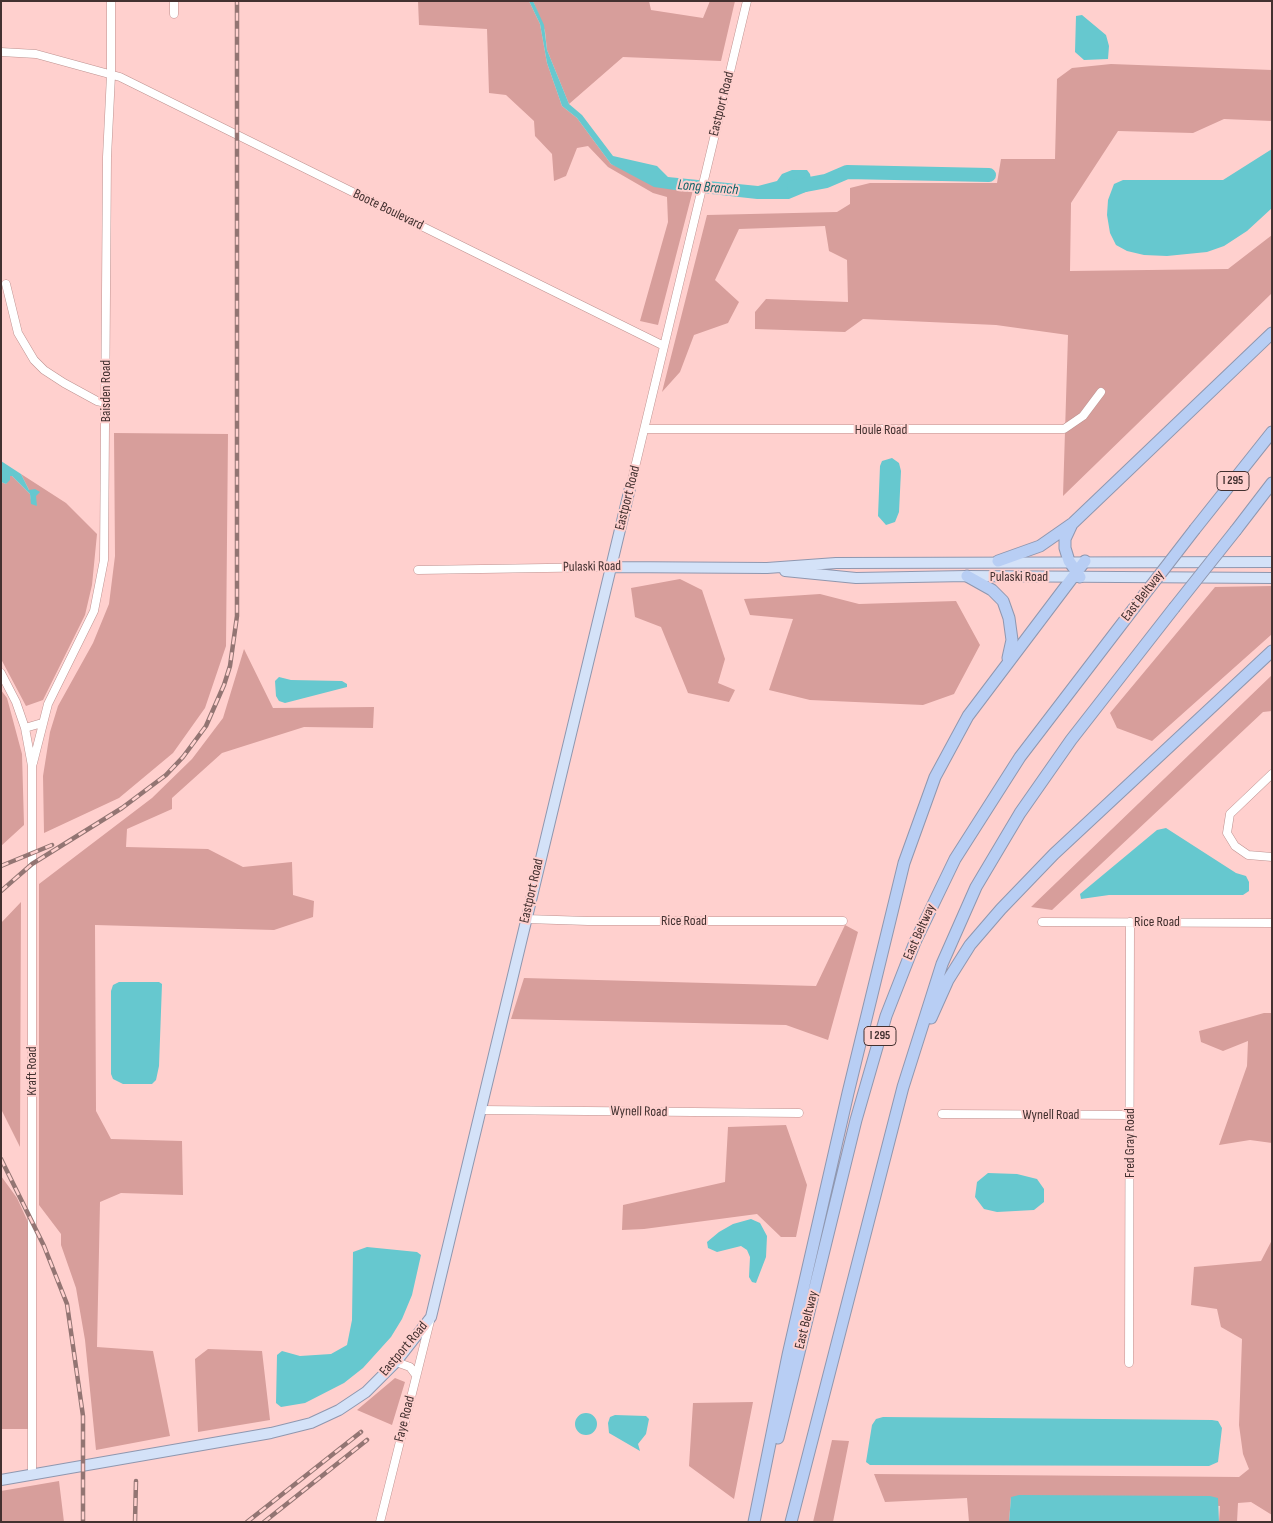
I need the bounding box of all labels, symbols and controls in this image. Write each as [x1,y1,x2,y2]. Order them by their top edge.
street label: Eastport Road [706,70,738,138]
water label: Long Branch [677,176,739,200]
street label: Boote Boulevard [350,186,426,234]
street label: Baisden Road [98,360,114,422]
street label: Houle Road [855,422,907,438]
street label: Eastport Road [612,464,644,532]
road number: I 295 [1217,472,1249,491]
street label: Pulaski Road [563,558,621,576]
street label: East Beltway [1118,567,1168,625]
street label: Pulaski Road [990,569,1048,585]
street label: Eastport Road [516,857,548,925]
street label: East Beltway [900,901,940,963]
street label: Rice Road [661,913,707,929]
street label: Rice Road [1134,914,1180,930]
road number: I 295 [864,1026,896,1046]
street label: Kraft Road [24,1046,40,1096]
street label: Wynell Road [610,1103,668,1121]
street label: Wynell Road [1023,1107,1079,1123]
street label: Fred Gray Road [1122,1108,1138,1178]
street label: East Beltway [792,1289,822,1351]
street label: Eastport Road [376,1318,432,1380]
street label: Faye Road [391,1394,419,1444]

